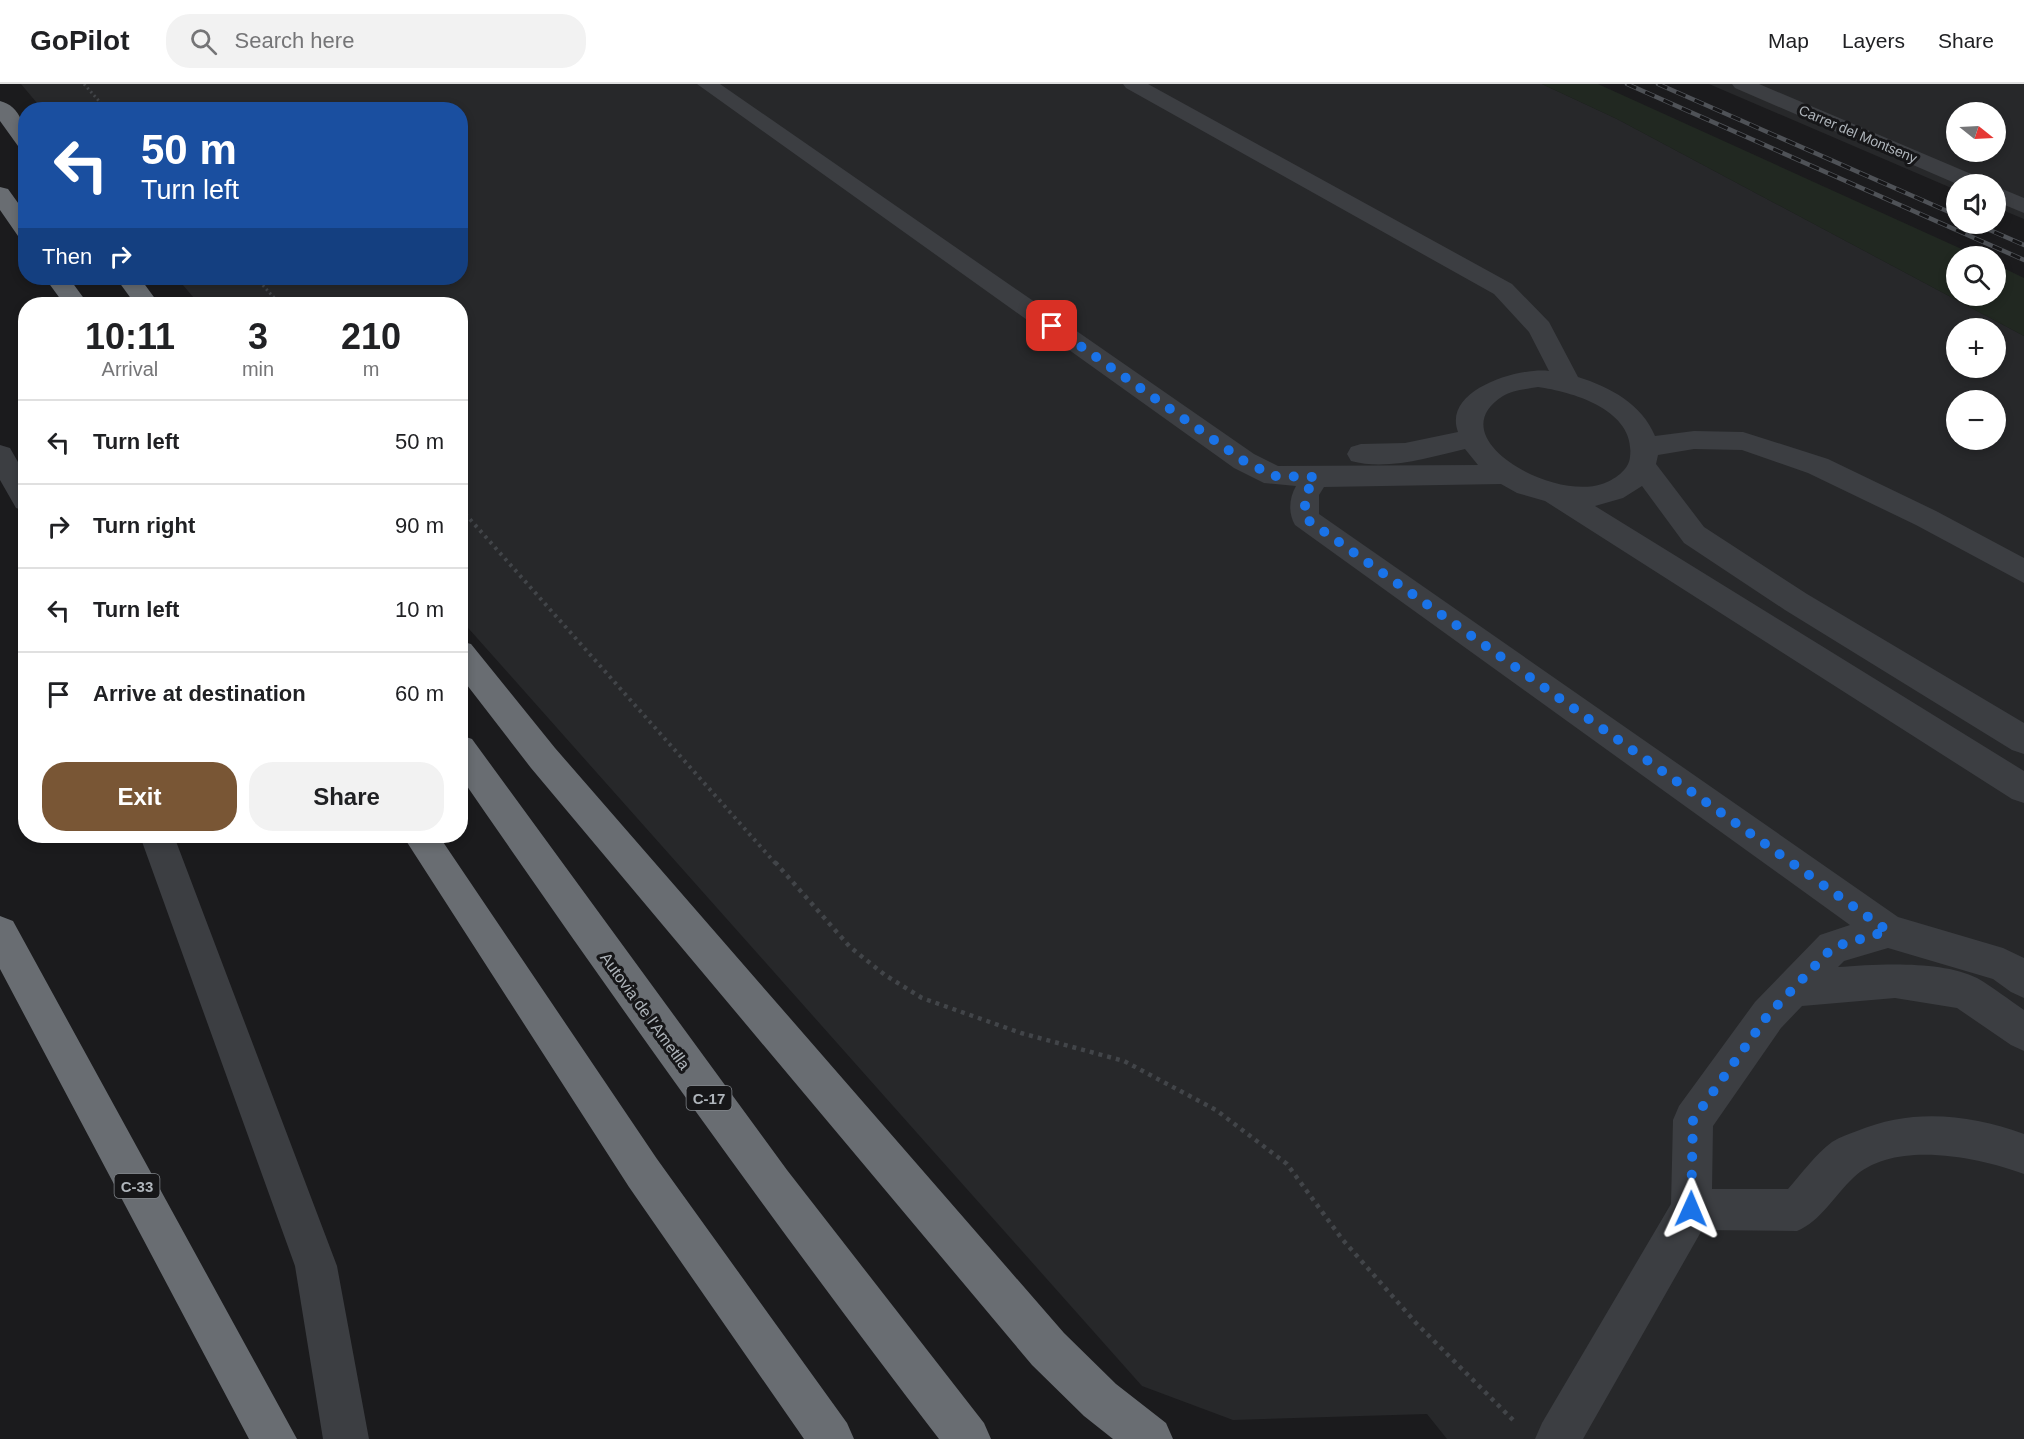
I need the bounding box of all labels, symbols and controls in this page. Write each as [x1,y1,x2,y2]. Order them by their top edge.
search box [166,14,586,68]
text: GoPilot [30,25,130,56]
icon: search [187,25,220,58]
text: Search here [235,28,354,53]
text: Map [1768,29,1809,52]
text: Layers [1842,29,1905,52]
text: Share [1938,29,1994,52]
street label: Carrer del Montseny [1797,102,1919,166]
north arrow [1946,102,2006,162]
map controls [1946,102,2006,450]
icon: left [42,126,120,204]
text: 50 m [141,126,237,173]
button: sound [1946,174,2006,234]
text: Turn left [141,175,239,205]
icon: right [104,240,137,273]
text: Then [42,244,92,269]
button: search [1946,246,2006,306]
pin [1026,300,1077,351]
icon: arrive [1035,309,1068,342]
text: 10:11 [85,316,175,357]
text: 3 [248,316,268,357]
text: 210 [341,316,401,357]
button: + [1946,318,2006,378]
text: Arrival [102,358,158,380]
text: min [242,358,274,380]
text: m [363,358,379,380]
button: − [1946,390,2006,450]
icon: left [42,426,75,459]
text: Turn left [93,429,179,454]
text: 50 m [395,429,444,454]
icon: right [42,510,75,543]
text: Turn right [93,513,195,538]
text: 90 m [395,513,444,538]
icon: left [42,594,75,627]
text: Turn left [93,597,179,622]
text: 10 m [395,597,444,622]
icon: arrive [42,678,75,711]
text: Arrive at destination [93,681,306,706]
text: 60 m [395,681,444,706]
button: Exit [42,762,237,831]
button: Share [249,762,444,831]
street label: Autovia de l'Ametlla [597,949,693,1073]
road number: C-17 [686,1086,732,1110]
road number: C-33 [114,1174,160,1198]
position arrow [1659,1177,1723,1241]

